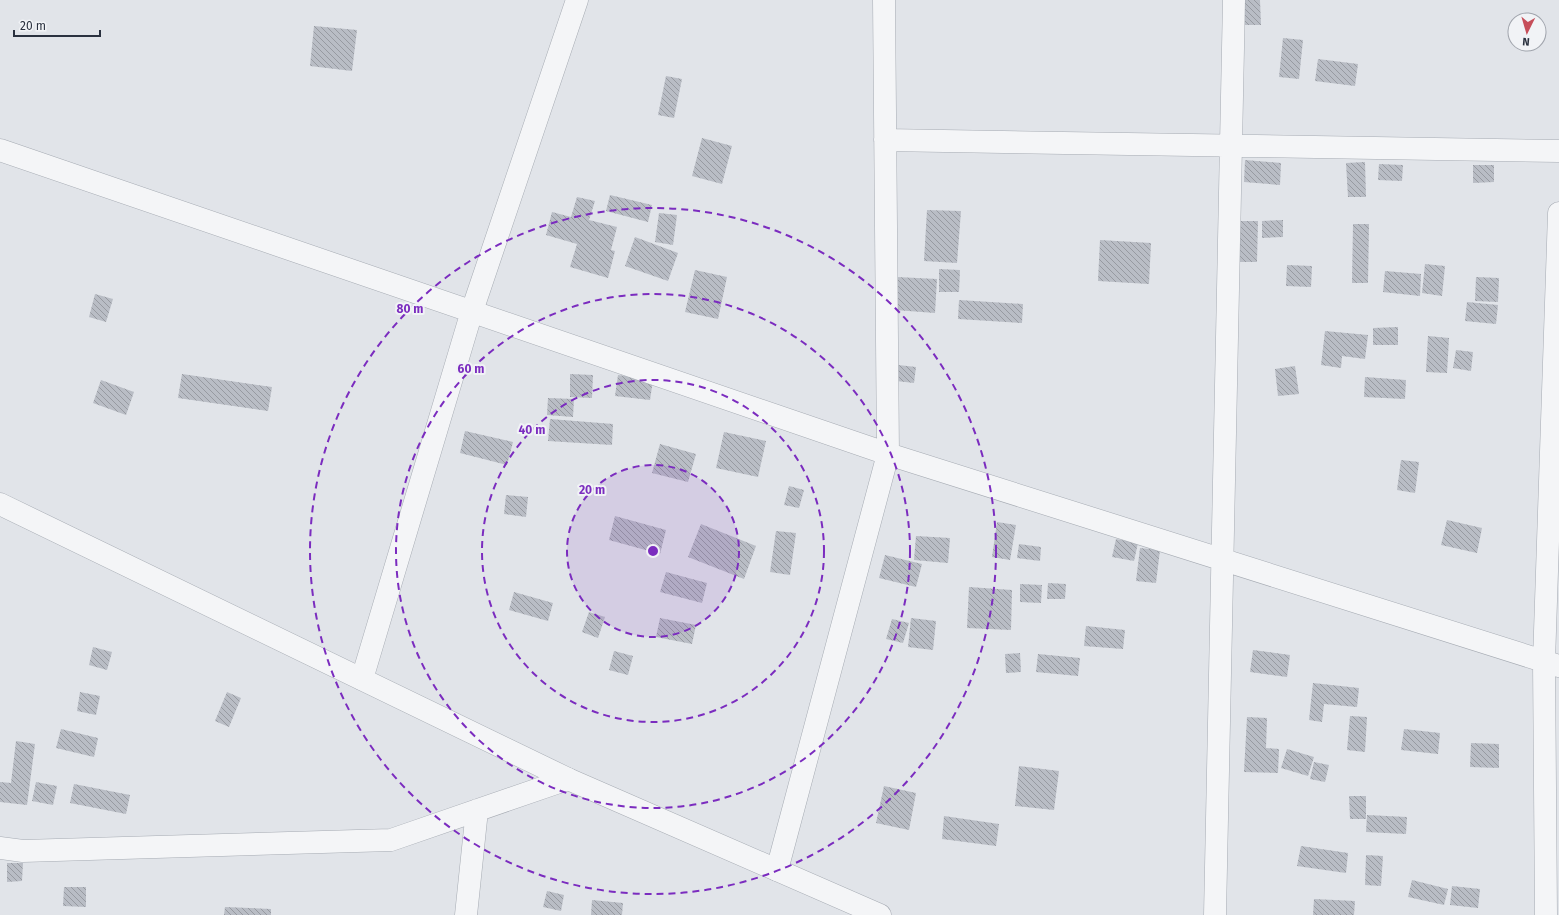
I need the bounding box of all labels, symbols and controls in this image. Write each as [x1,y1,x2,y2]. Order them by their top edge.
scale bar [14,12,100,38]
north arrow [1507,12,1547,52]
text: 20 m [20,19,46,33]
text: N [1522,35,1530,48]
text: 80 m [397,302,423,316]
text: 60 m [458,362,484,376]
text: 40 m [519,423,545,437]
text: 20 m [579,483,605,497]
centre of rings [646,544,660,558]

